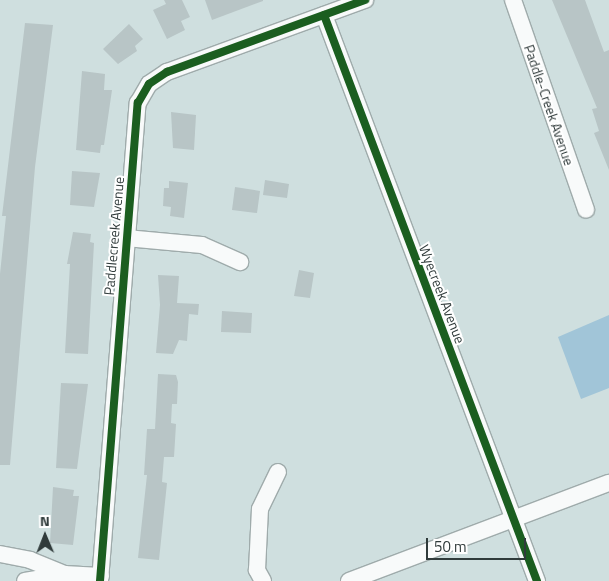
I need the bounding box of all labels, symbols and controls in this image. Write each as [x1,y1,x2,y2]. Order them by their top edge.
street label: Paddle-Creek Avenue [520,42,578,168]
street label: Paddlecreek Avenue [100,176,128,296]
street label: Wyecreek Avenue [415,242,469,346]
text: N [40,510,50,531]
north arrow [20,511,70,561]
scale bar [429,528,529,560]
text: 50 m [434,535,467,558]

